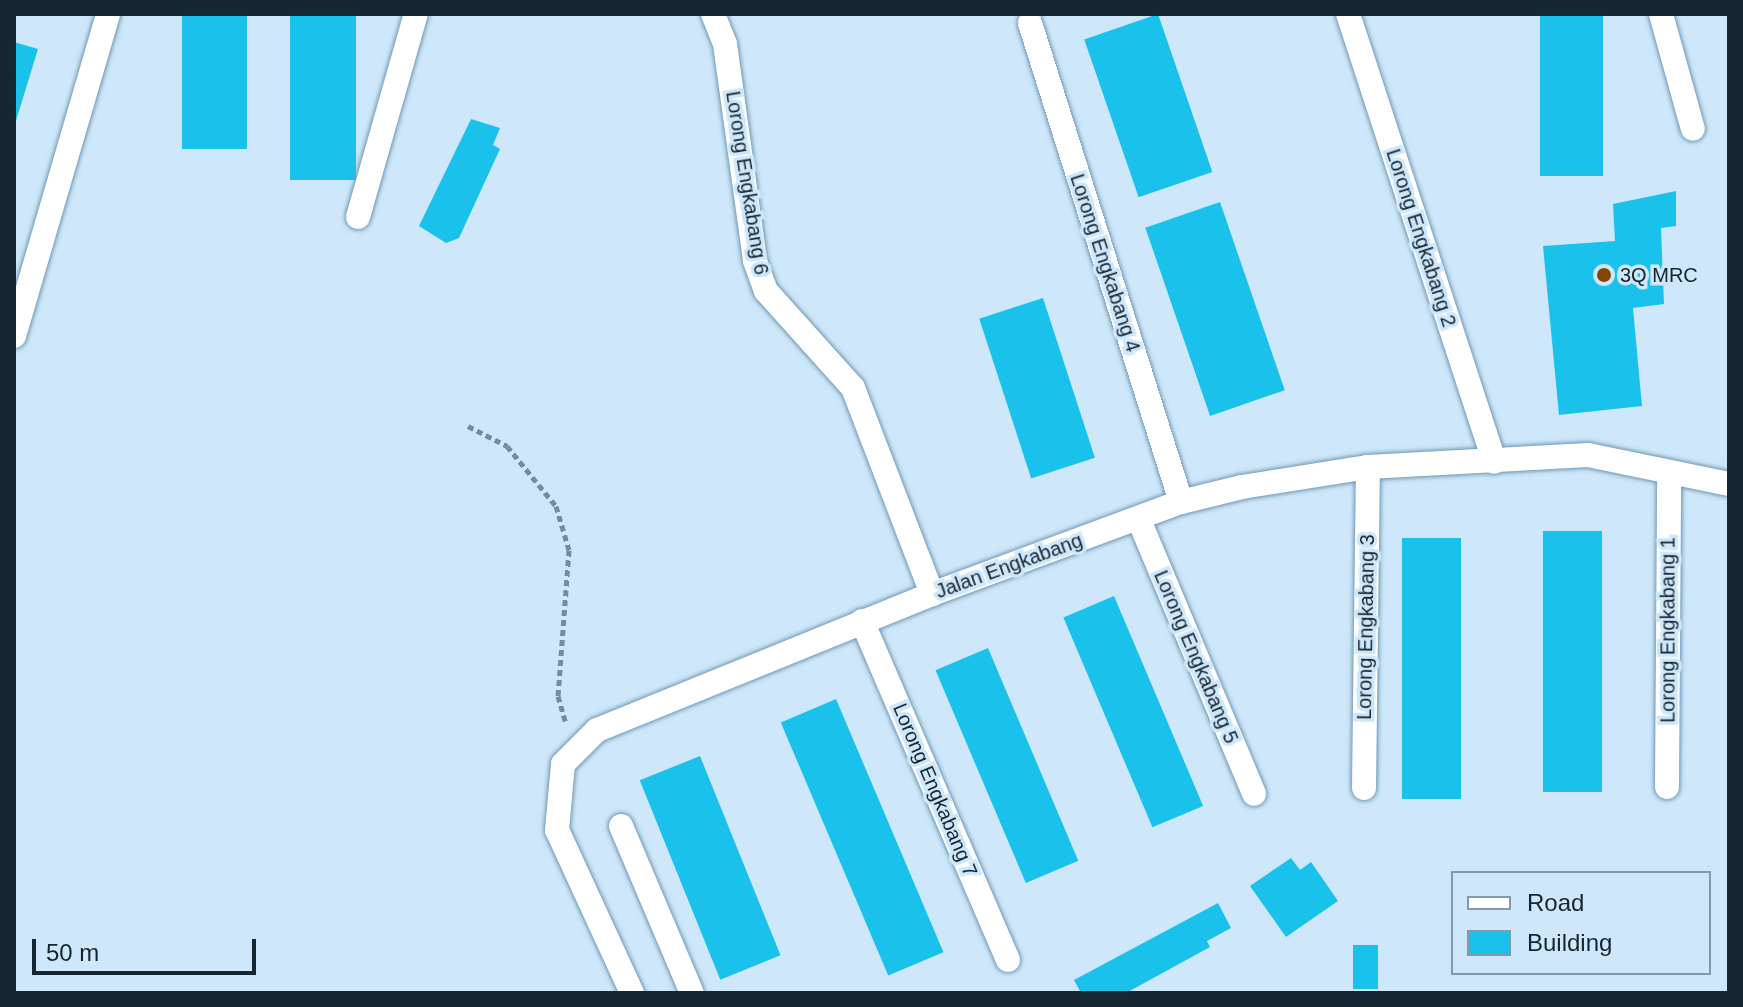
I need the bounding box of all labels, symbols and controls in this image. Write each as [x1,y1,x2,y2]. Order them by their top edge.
street label: Lorong Engkabang 6 [721,89,773,277]
street label: Lorong Engkabang 2 [1381,146,1461,330]
street label: Lorong Engkabang 4 [1065,171,1145,355]
place label: 3Q MRC [1620,263,1698,287]
marker: 3Q MRC [1595,266,1613,284]
street label: Jalan Engkabang [932,528,1086,604]
street label: Lorong Engkabang 3 [1352,534,1380,720]
street label: Lorong Engkabang 1 [1656,537,1680,723]
street label: Lorong Engkabang 5 [1149,567,1243,747]
street label: Lorong Engkabang 7 [888,700,982,880]
legend [1451,871,1711,975]
text: Road [1527,889,1584,916]
scale bar [36,923,260,973]
text: Building [1527,929,1612,956]
text: 50 m [46,939,99,966]

